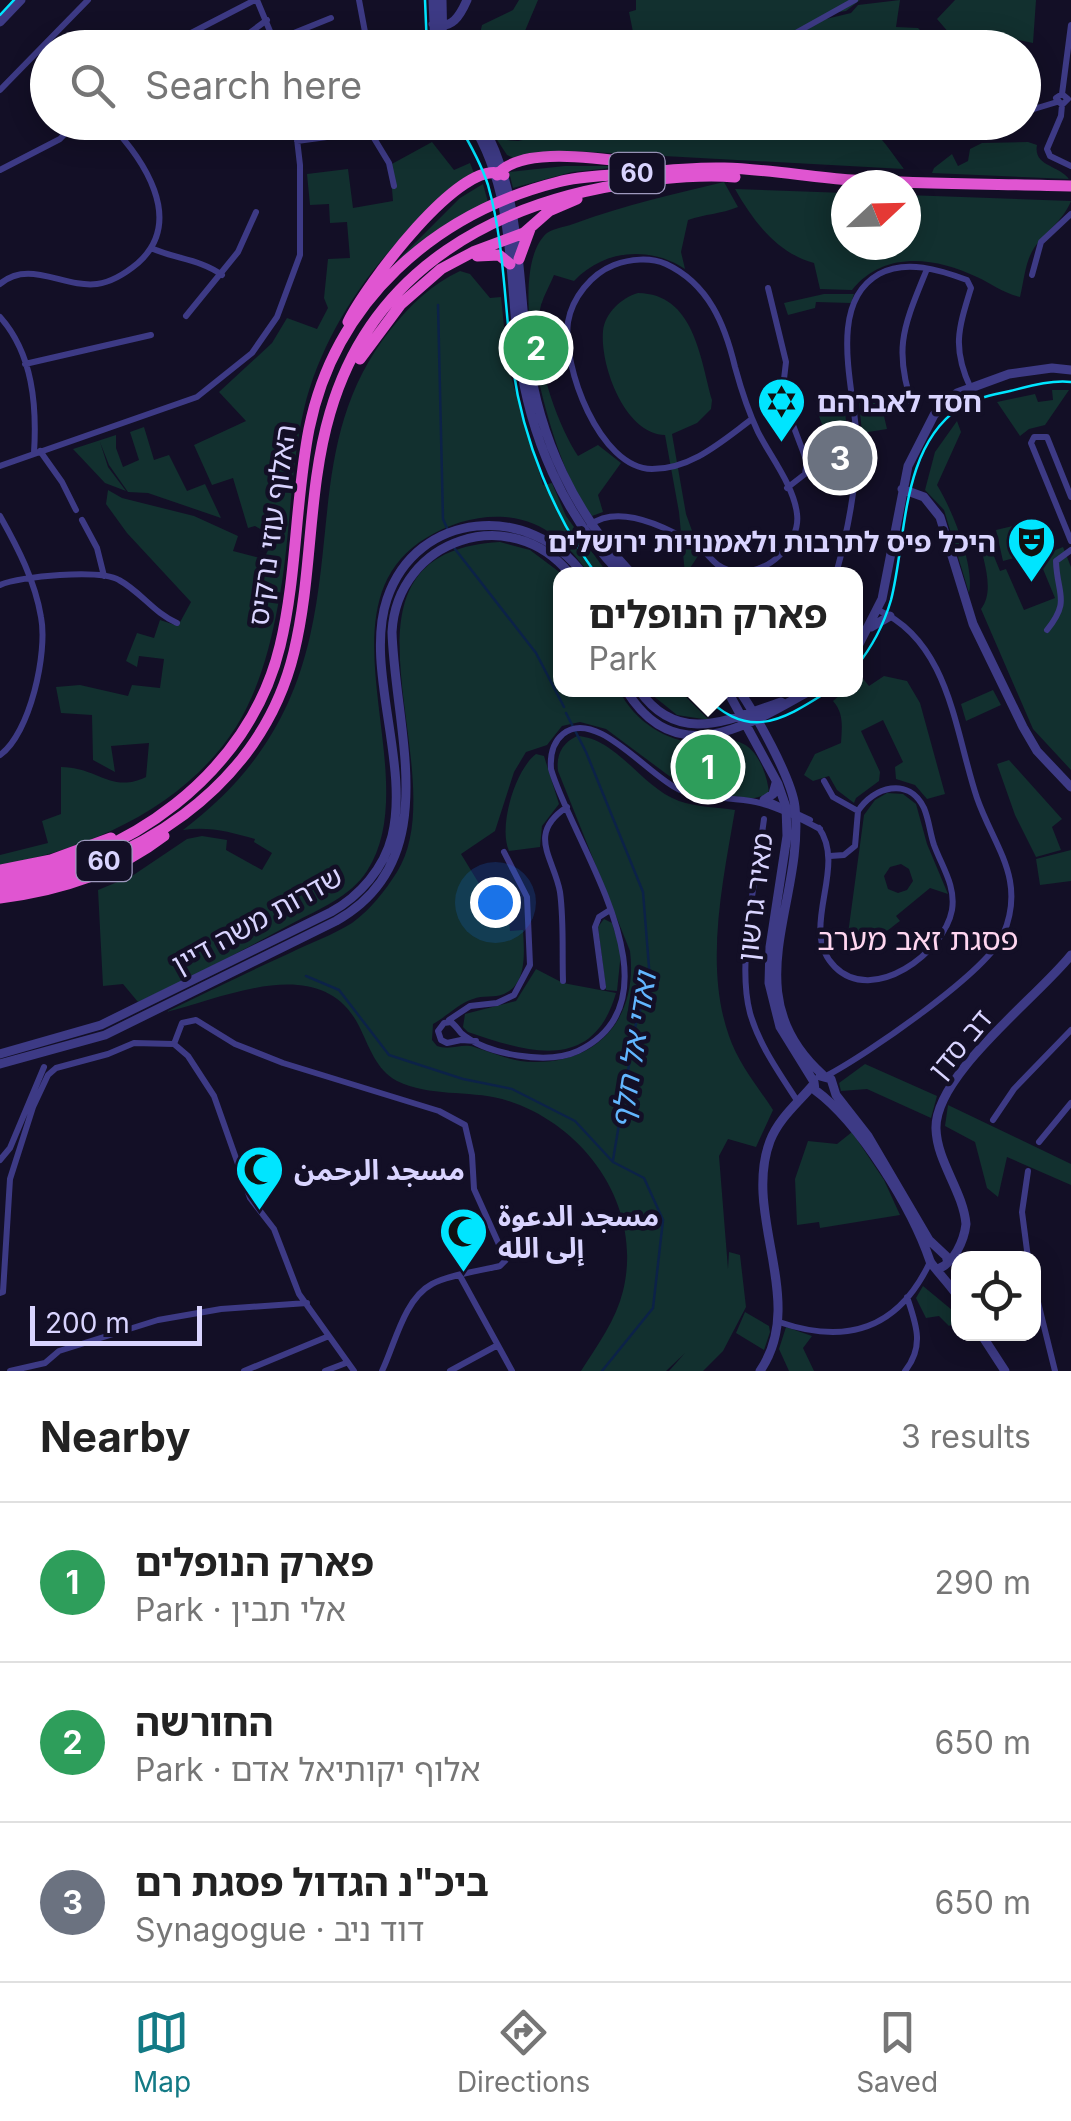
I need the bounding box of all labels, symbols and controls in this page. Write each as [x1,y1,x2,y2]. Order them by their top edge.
search box [30,30,1041,140]
icon: search [65,58,120,113]
text: Search here [145,62,362,108]
road number: 60 [610,153,664,193]
north arrow [831,170,921,260]
pin: 2 [504,310,568,386]
synagogue icon: חסד לאברהם [756,376,808,444]
place label: חסד לאברהם [817,385,982,419]
pin: 3 [808,420,872,496]
street label: האלוף עוזי נרקיס [241,422,303,628]
theatre icon: היכל פיס לתרבות ולאמנויות ירושלים [1005,516,1057,584]
place label: היכל פיס לתרבות ולאמנויות ירושלים [548,525,996,559]
popup [553,567,863,697]
text: פארק הנופלים [588,591,828,637]
text: Park [588,639,657,678]
pin: 1 [676,730,740,804]
street label: מאיר גרשון [730,831,780,963]
road number: 60 [76,841,132,881]
street label: שדרות משה דיין [166,859,348,981]
your location [470,877,521,928]
district label: פסגת זאב מערב [818,921,1019,957]
water label: ואדי אל חלף [603,967,664,1131]
street label: דב סדן [921,1002,999,1086]
mosque icon: مسجد الرحمن [233,1144,285,1212]
place label: مسجد الرحمن [294,1153,465,1187]
place label: مسجد الدعوة إلى الله [498,1199,659,1267]
mosque icon: مسجد الدعوة إلى الله [437,1206,489,1274]
map controls [951,1251,1041,1341]
button: locate [951,1251,1041,1341]
scale bar [30,1301,202,1346]
text: 200 m [45,1306,130,1340]
text: Nearby [40,1411,191,1462]
text: 3 results [901,1417,1031,1456]
text: פארק הנופלים [135,1539,374,1585]
text: 1 [66,1563,79,1602]
text: 290 m [934,1563,1031,1602]
text: Park · אלי תבין [135,1590,346,1629]
text: החורשה [135,1699,274,1745]
text: 2 [62,1723,83,1762]
text: 650 m [934,1723,1031,1762]
text: Park · אלוף יקותיאל אדם [135,1750,480,1789]
text: ביכ"נ הגדול פסגת רם [135,1859,489,1905]
text: 3 [62,1883,83,1922]
text: 650 m [934,1883,1031,1922]
text: Synagogue · דוד ניב [135,1910,424,1949]
tab: Map [133,2005,191,2099]
tab: Directions [457,2005,590,2099]
tab: Saved [856,2005,938,2099]

